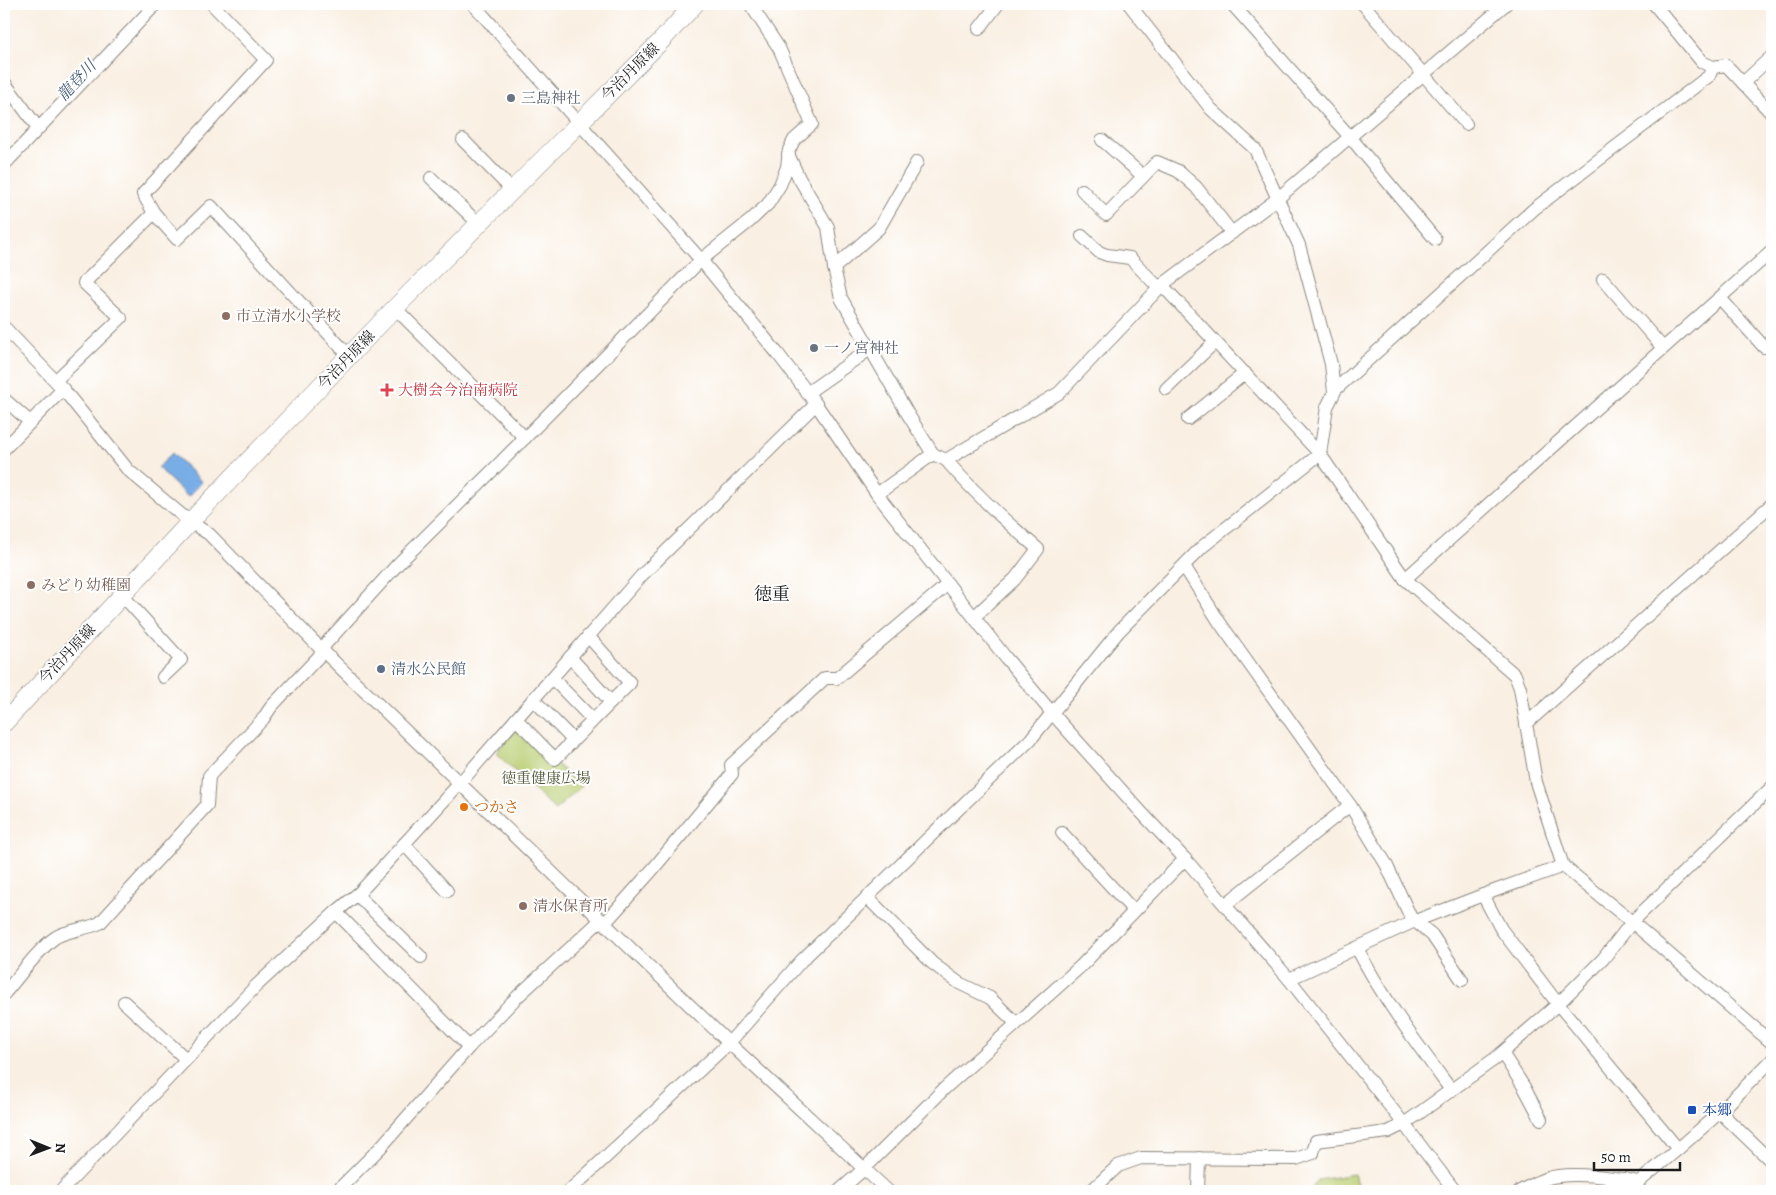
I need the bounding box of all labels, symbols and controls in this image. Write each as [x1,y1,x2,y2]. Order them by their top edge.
street label: 今治丹原線 [596,38,664,106]
water label: 龍登川 [52,54,103,106]
place label: 三島神社 [521,88,581,108]
marker: 三島神社 [505,92,517,104]
place label: 市立清水小学校 [236,306,341,326]
marker: 市立清水小学校 [220,310,232,322]
street label: 今治丹原線 [313,326,379,394]
place label: 一ノ宮神社 [824,338,899,358]
marker: 一ノ宮神社 [808,342,820,354]
place label: 大樹会今治南病院 [398,380,518,400]
marker: 大樹会今治南病院 [380,383,394,397]
place label: みどり幼稚園 [41,575,131,595]
marker: みどり幼稚園 [25,579,37,591]
district label: 徳重 [754,582,790,606]
street label: 今治丹原線 [34,620,100,688]
place label: 清水公民館 [391,659,466,679]
marker: 清水公民館 [375,663,387,675]
park label: 徳重健康広場 [501,768,591,788]
place label: つかさ [474,797,519,817]
marker: つかさ [458,801,470,813]
place label: 清水保育所 [533,896,608,916]
marker: 清水保育所 [517,900,529,912]
place label: 本郷 [1702,1100,1732,1120]
marker: 本郷 [1686,1104,1698,1116]
north arrow [22,1122,72,1172]
scale bar [1594,1140,1680,1172]
text: N [51,1143,70,1153]
text: 50 m [1601,1147,1631,1167]

